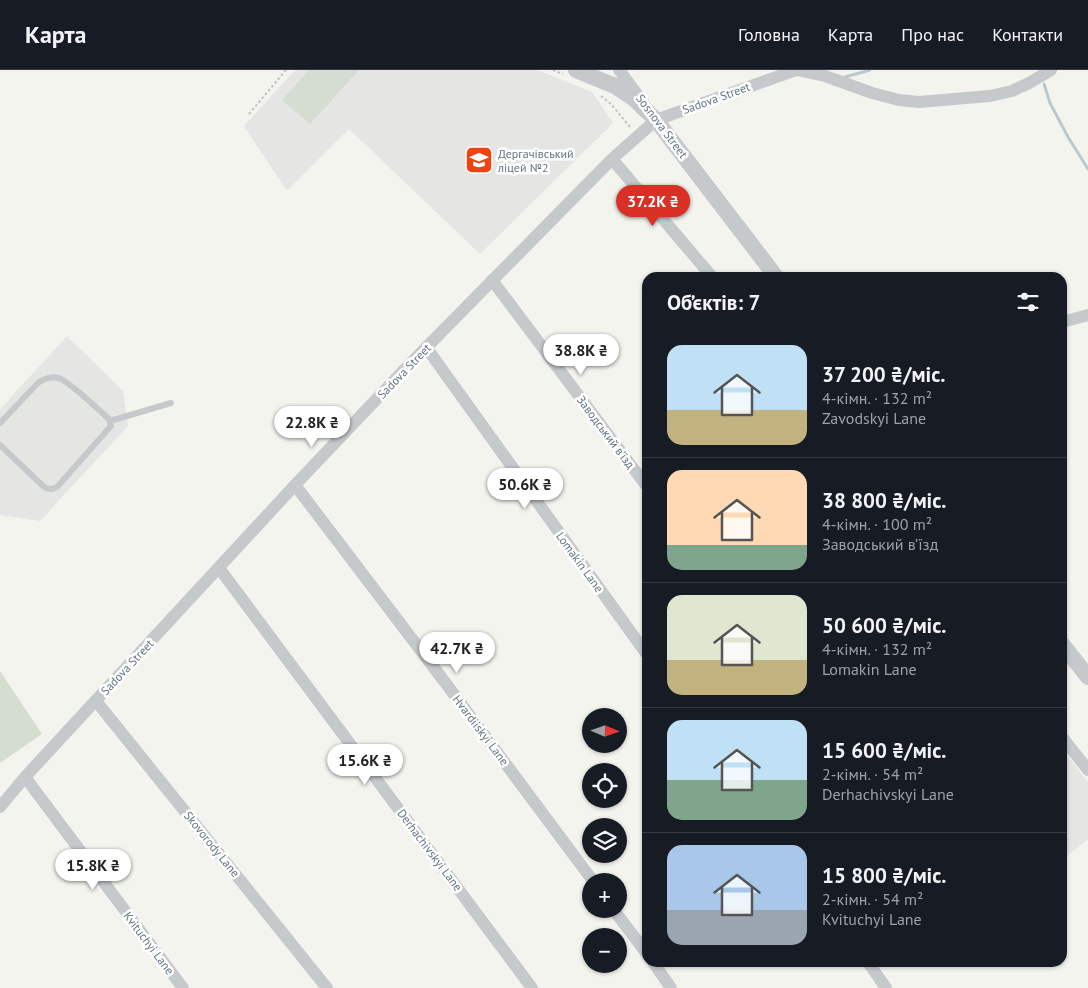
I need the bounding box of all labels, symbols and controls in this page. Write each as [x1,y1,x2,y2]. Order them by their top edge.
text: Карта [25,19,87,50]
text: Головна [738,23,800,46]
text: Карта [828,23,873,46]
text: Про нас [901,23,964,46]
text: Контакти [992,23,1063,46]
street label: Sadova Street [680,79,752,117]
street label: Sosnova Street [633,91,691,161]
school or university icon: Дергачівський ліцей №2 [464,145,494,175]
place label: Дергачівський ліцей №2 [497,146,574,175]
pin: 37.2K ₴ [607,184,699,227]
text: 37.2K ₴ [627,191,679,211]
icon: filters [1014,288,1042,316]
text: Об’єктів: 7 [667,289,760,316]
pin: 38.8K ₴ [535,334,627,376]
street label: Sadova Street [374,340,434,402]
text: 38.8K ₴ [554,340,608,360]
text: 37 200 ₴/міс. [822,361,945,388]
icon: home [707,365,767,425]
text: 4-кімн. · 132 m² [822,388,932,408]
street label: Заводський в’їзд [574,393,639,472]
pin: 22.8K ₴ [266,406,358,448]
text: Zavodskyi Lane [822,408,926,428]
text: 22.8K ₴ [285,412,339,432]
pin: 50.6K ₴ [479,468,571,510]
text: 50.6K ₴ [498,474,552,494]
text: 38 800 ₴/міс. [822,487,947,514]
icon: home [707,490,767,550]
text: 4-кімн. · 100 m² [822,514,932,534]
street label: Lomakin Lane [553,529,607,595]
text: Заводський в’їзд [822,534,938,554]
text: 50 600 ₴/міс. [822,612,947,639]
icon: home [707,615,767,675]
pin: 42.7K ₴ [411,632,503,674]
street label: Sadova Street [97,636,157,698]
text: 42.7K ₴ [430,638,484,658]
text: 4-кімн. · 132 m² [822,639,932,659]
text: Lomakin Lane [822,659,917,679]
street label: Hvardiiskyi Lane [450,692,512,768]
north arrow [582,708,628,752]
map controls [582,708,627,973]
text: 15 600 ₴/міс. [822,737,947,764]
icon: home [707,740,767,800]
pin: 15.6K ₴ [319,744,411,786]
text: 15.6K ₴ [338,750,392,770]
button: locate [582,763,627,808]
text: 2-кімн. · 54 m² [822,764,923,784]
text: Derhachivskyi Lane [822,784,954,804]
street label: Derhachivskyi Lane [394,806,466,894]
street label: Skovorody Lane [181,808,243,880]
button: layers [582,818,627,863]
pin: 15.8K ₴ [47,848,139,891]
text: 15.8K ₴ [66,855,120,875]
text: 15 800 ₴/міс. [822,862,947,889]
icon: home [707,865,767,925]
button: + [582,873,627,918]
text: 2-кімн. · 54 m² [822,889,923,909]
street label: Kvituchyi Lane [121,909,177,977]
text: Kvituchyi Lane [822,909,922,929]
button: − [582,928,627,973]

